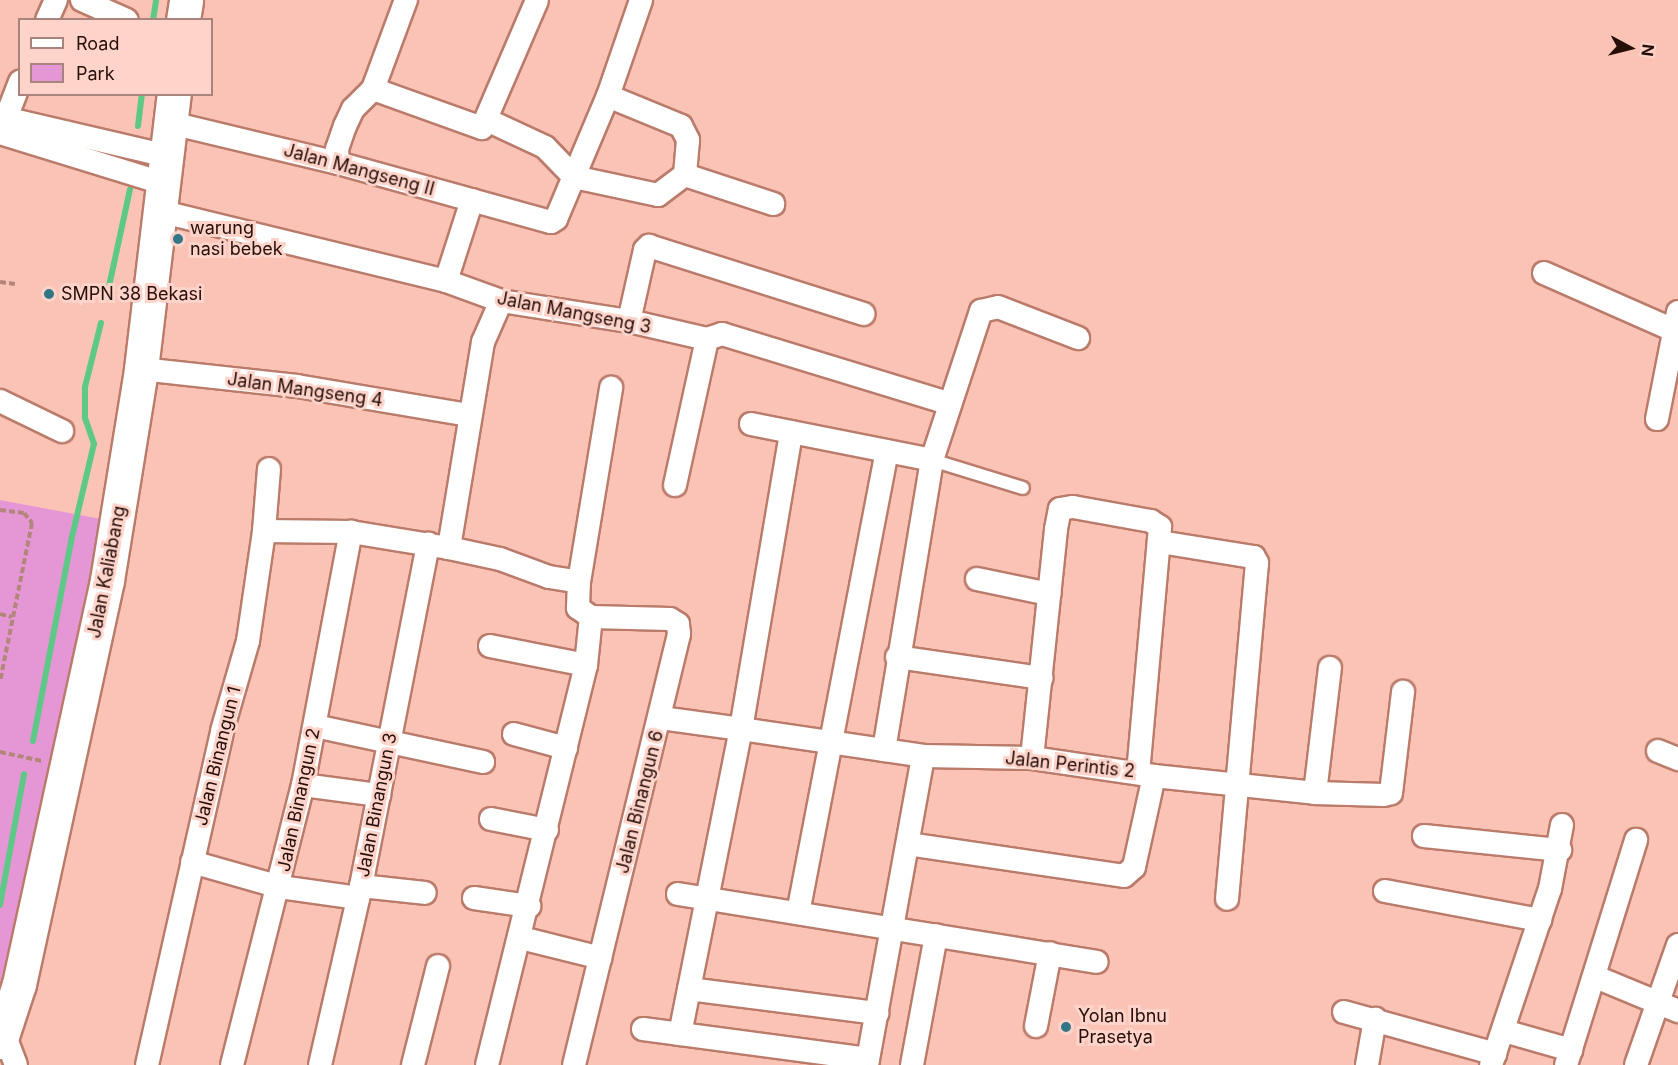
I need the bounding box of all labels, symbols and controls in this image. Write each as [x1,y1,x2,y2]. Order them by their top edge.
legend [18,18,213,96]
north arrow [1600,18,1660,78]
text: Road [76,33,119,54]
text: N [1637,43,1659,57]
text: Park [76,63,115,84]
street label: Jalan Mangseng II [281,140,437,200]
place label: warung nasi bebek [190,218,283,260]
marker: warung nasi bebek [171,232,185,246]
place label: SMPN 38 Bekasi [61,283,202,305]
marker: SMPN 38 Bekasi [42,287,56,301]
street label: Jalan Mangseng 3 [495,287,653,339]
street label: Jalan Mangseng 4 [226,368,384,412]
street label: Jalan Kaliabang [84,504,130,640]
street label: Jalan Binangun 1 [190,684,246,828]
street label: Jalan Binangun 2 [273,726,325,874]
street label: Jalan Binangun 6 [612,728,668,876]
street label: Jalan Binangun 3 [352,731,402,879]
street label: Jalan Perintis 2 [1004,747,1136,783]
place label: Yolan Ibnu Prasetya [1078,1006,1167,1048]
marker: Yolan Ibnu Prasetya [1059,1020,1073,1034]

